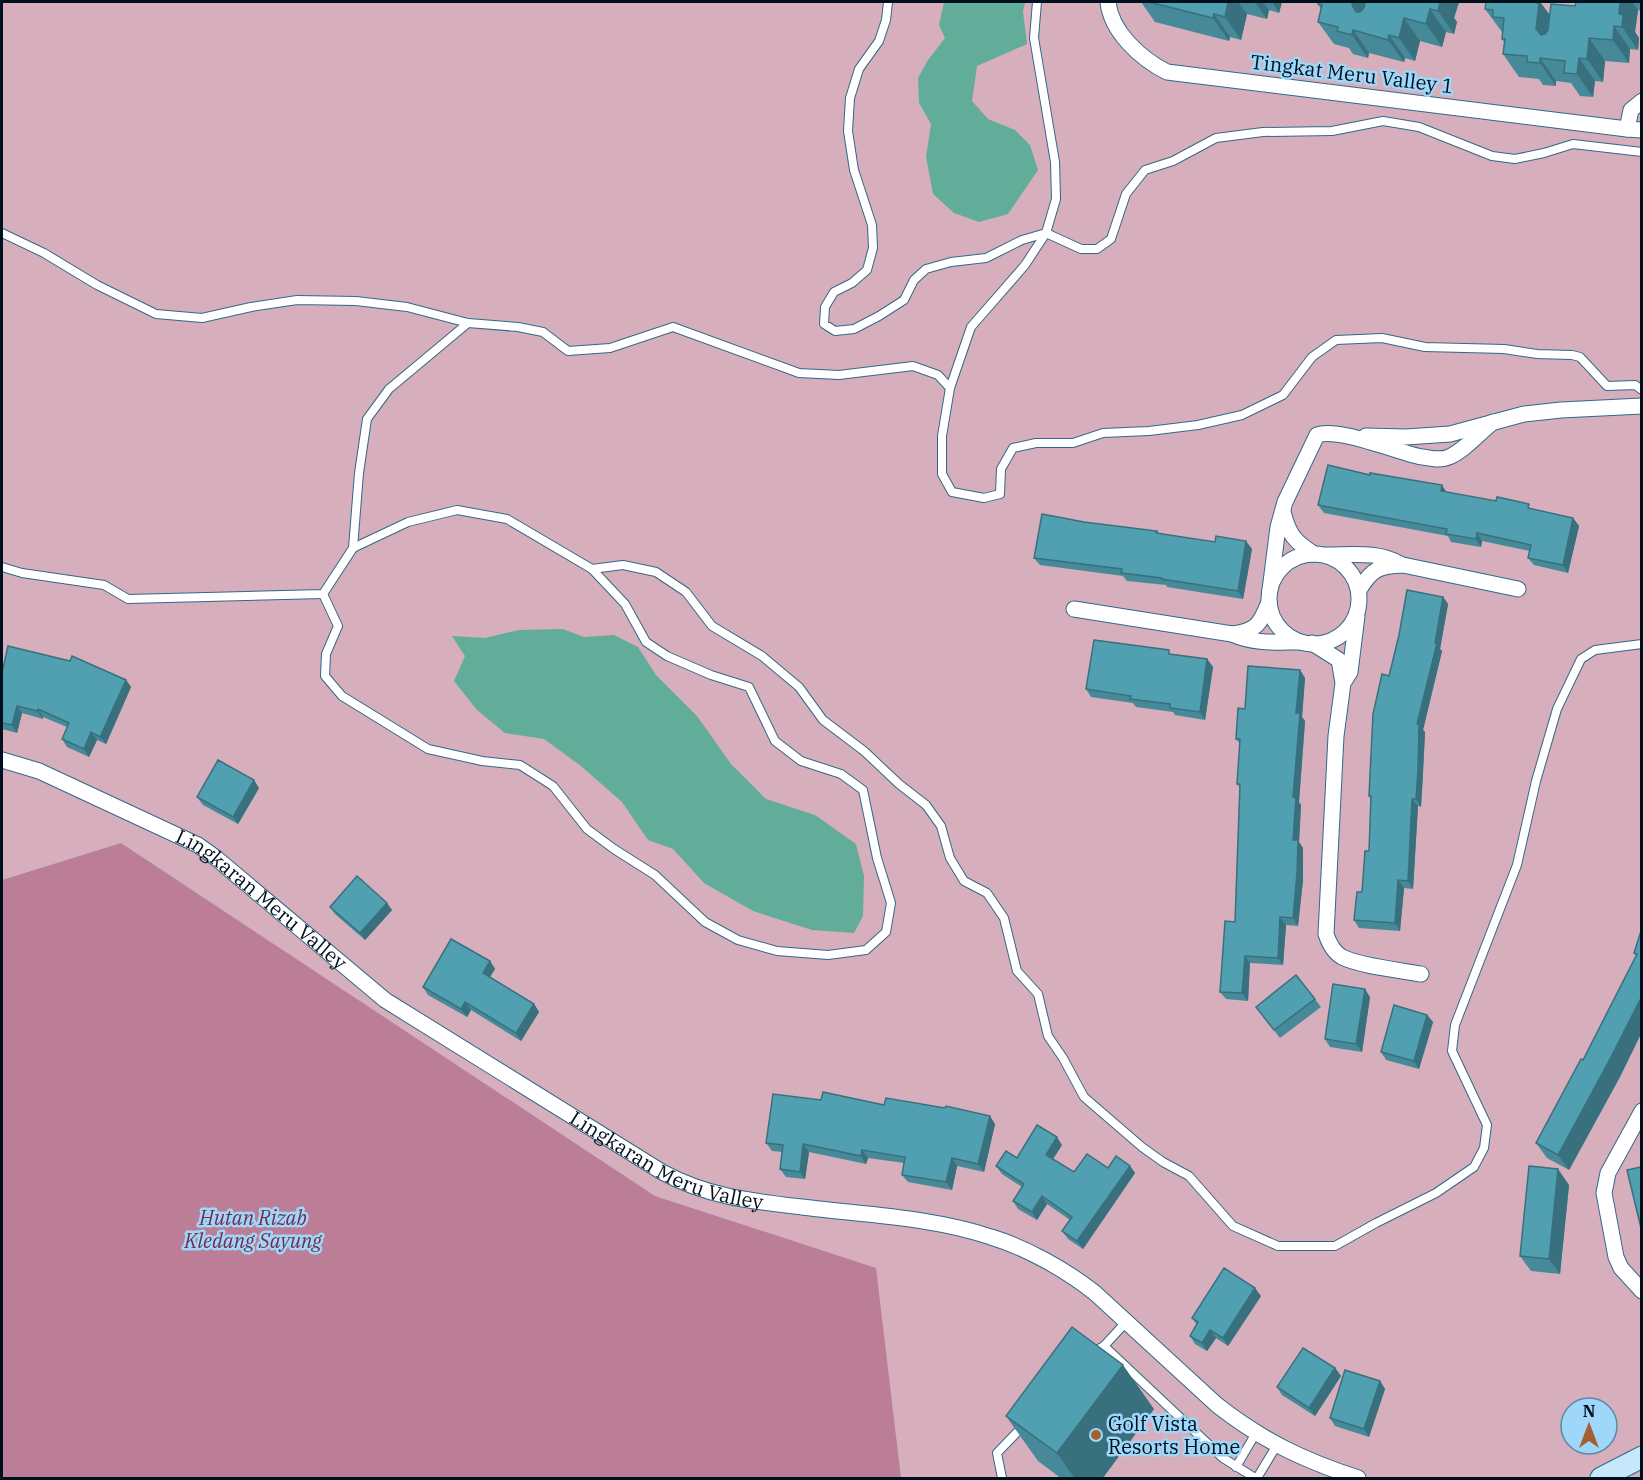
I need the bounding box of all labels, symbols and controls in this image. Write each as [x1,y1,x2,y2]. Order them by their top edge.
street label: Tingkat Meru Valley 1 [1249,48,1455,99]
street label: Lingkaran Meru Valley [171,823,353,976]
street label: Lingkaran Meru Valley [565,1104,765,1215]
park label: Hutan Rizab Kledang Sayung [183,1204,322,1254]
north arrow [1559,1396,1619,1456]
text: N [1583,1401,1595,1421]
place label: Golf Vista Resorts Home [1108,1410,1240,1460]
marker: Golf Vista Resorts Home [1089,1428,1103,1442]

